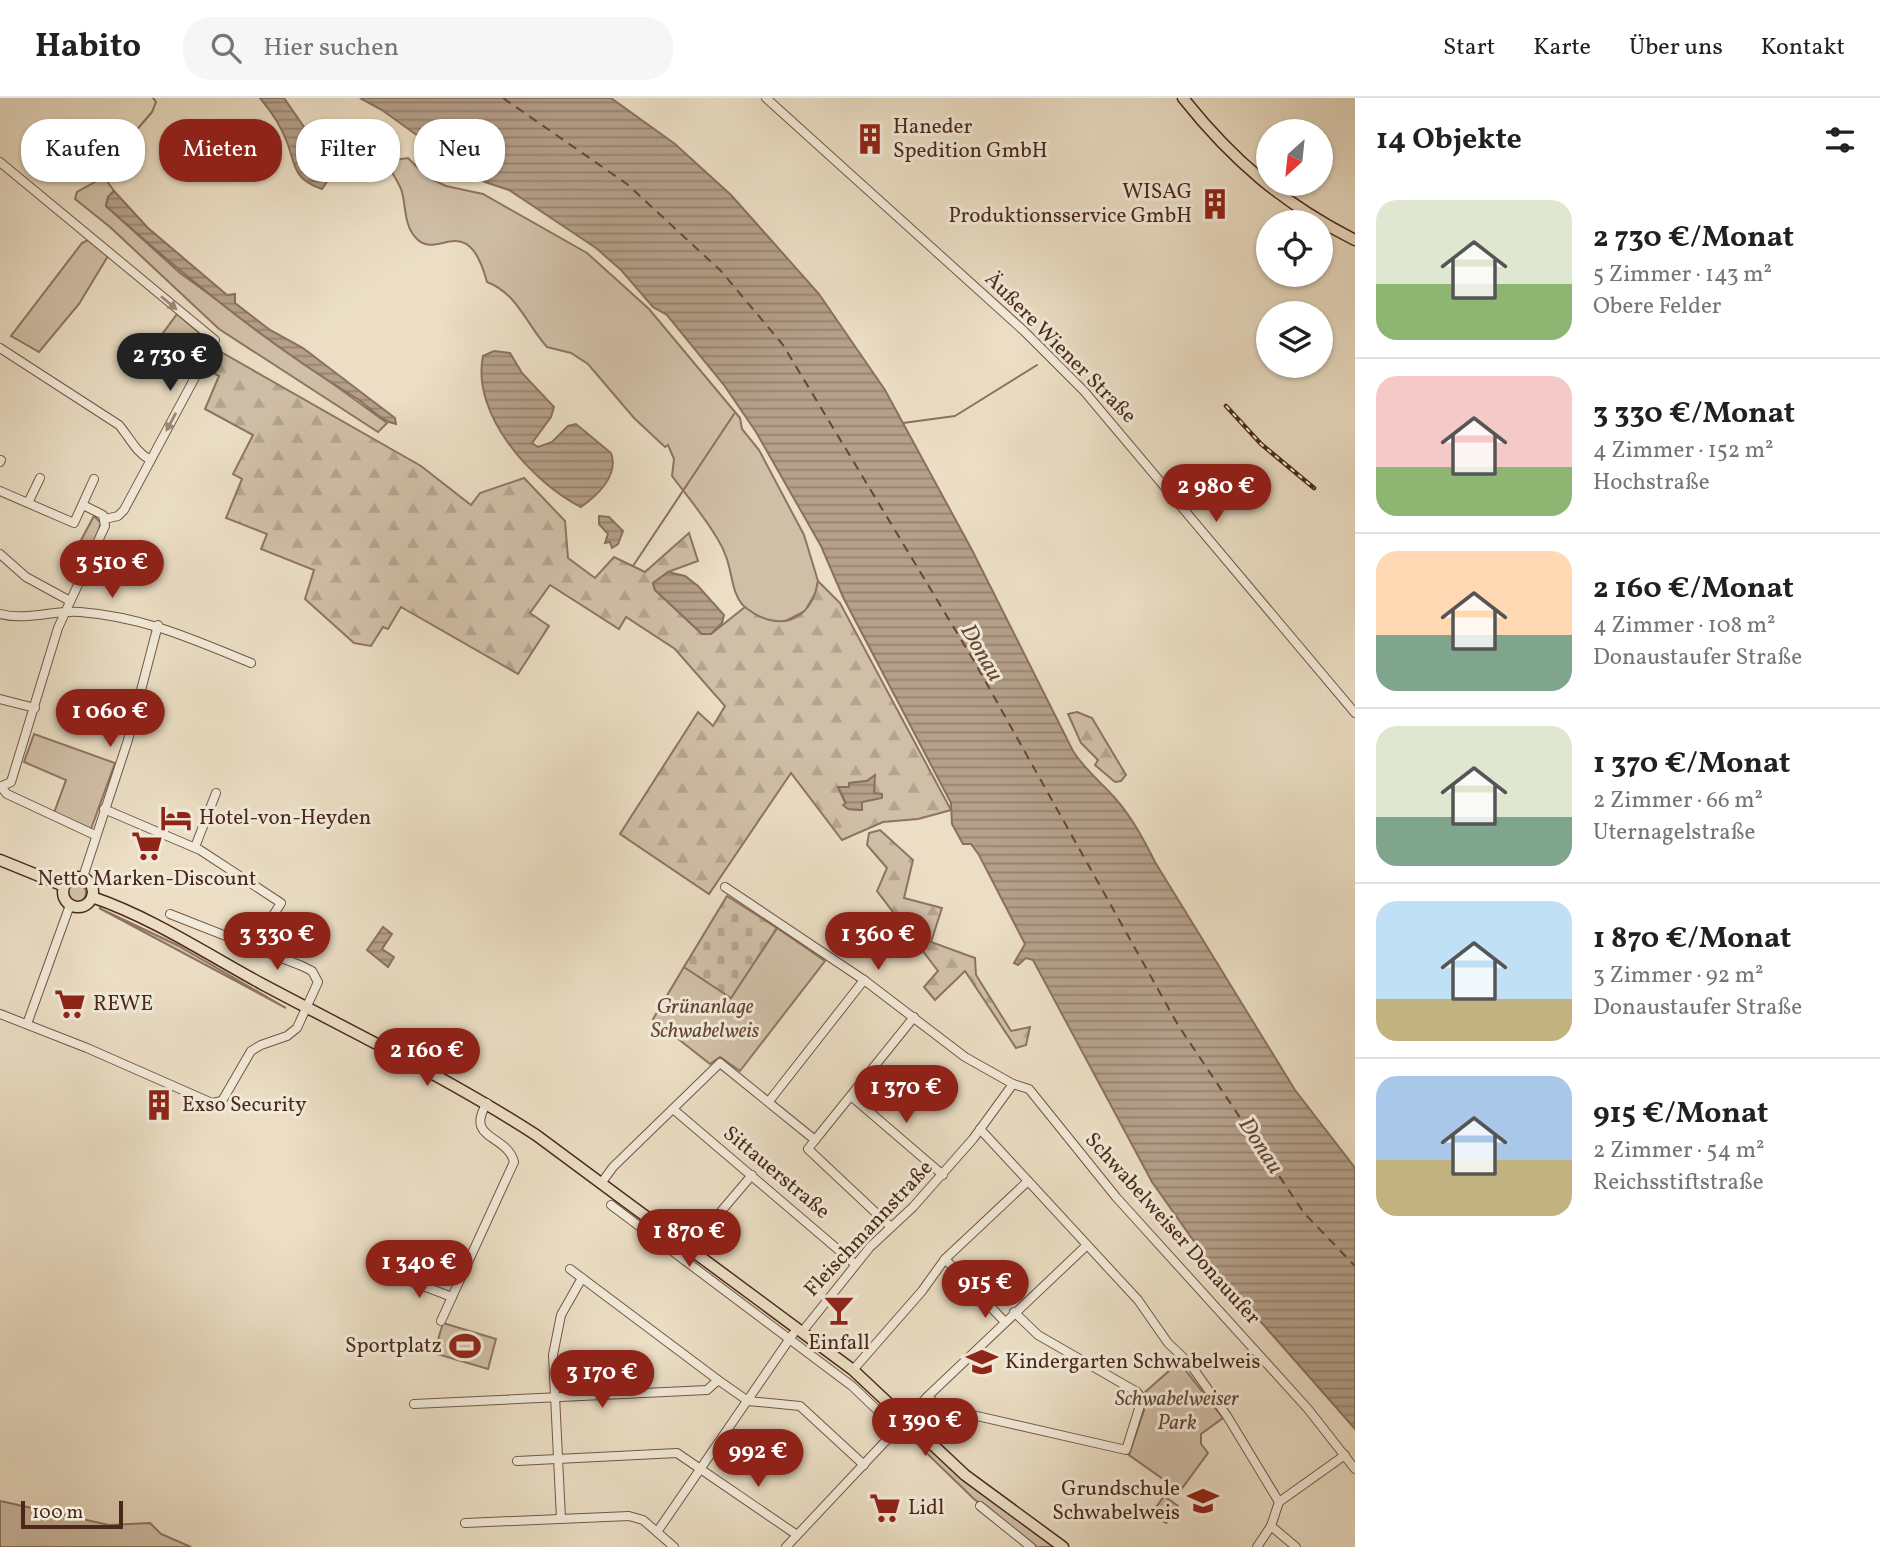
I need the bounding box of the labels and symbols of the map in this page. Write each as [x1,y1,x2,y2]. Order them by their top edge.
place label: Haneder Spedition GmbH [893,113,1048,166]
north arrow [1256,119,1334,196]
building icon: Haneder Spedition GmbH [853,122,887,156]
place label: WISAG Produktionsservice GmbH [948,178,1192,231]
building icon: WISAG Produktionsservice GmbH [1198,187,1232,221]
street label: Äußere Wiener Straße [978,266,1142,430]
one-way arrow [161,295,178,310]
pin: 2 730 € [105,334,235,393]
one-way arrow [165,412,177,431]
pin: 2 980 € [1151,464,1281,524]
pin: 3 510 € [47,540,177,600]
water label: Donau [952,618,1010,688]
pin: 1 060 € [45,690,175,749]
hotel icon: Hotel-von-Heyden [159,801,193,835]
place label: Hotel-von-Heyden [199,804,371,833]
supermarket icon: Netto Marken-Discount [130,829,164,863]
place label: Netto Marken-Discount [38,865,256,894]
pin: 3 330 € [212,912,342,972]
pin: 1 360 € [813,912,943,972]
supermarket icon: REWE [53,987,87,1021]
place label: REWE [93,990,153,1019]
park label: Grünanlage Schwabelweis [651,993,760,1046]
pin: 2 160 € [362,1028,492,1088]
pin: 1 370 € [841,1066,971,1125]
building icon: Exso Security [142,1088,176,1122]
place label: Exso Security [182,1091,307,1120]
water label: Donau [1230,1111,1290,1181]
street label: Sittauerstraße [716,1120,836,1226]
street label: Schwabelweiser Donauufer [1078,1126,1267,1332]
street label: Fleischmannstraße [798,1154,940,1304]
pin: 1 870 € [624,1210,754,1269]
pin: 1 340 € [354,1240,484,1300]
pin: 915 € [936,1260,1034,1320]
bar icon: Einfall [822,1293,856,1327]
sports icon: Sportplatz [448,1329,482,1363]
place label: Einfall [808,1329,870,1358]
place label: Sportplatz [345,1332,442,1361]
school or university icon: Kindergarten Schwabelweis [965,1345,999,1379]
place label: Kindergarten Schwabelweis [1005,1348,1260,1377]
pin: 3 170 € [537,1350,667,1410]
park label: Schwabelweiser Park [1115,1385,1239,1438]
pin: 1 390 € [860,1398,990,1458]
pin: 992 € [709,1430,807,1489]
place label: Grundschule Schwabelweis [1052,1475,1180,1528]
school or university icon: Grundschule Schwabelweis [1186,1484,1220,1518]
supermarket icon: Lidl [868,1491,902,1525]
place label: Lidl [908,1494,944,1523]
scale bar [21,1498,122,1530]

